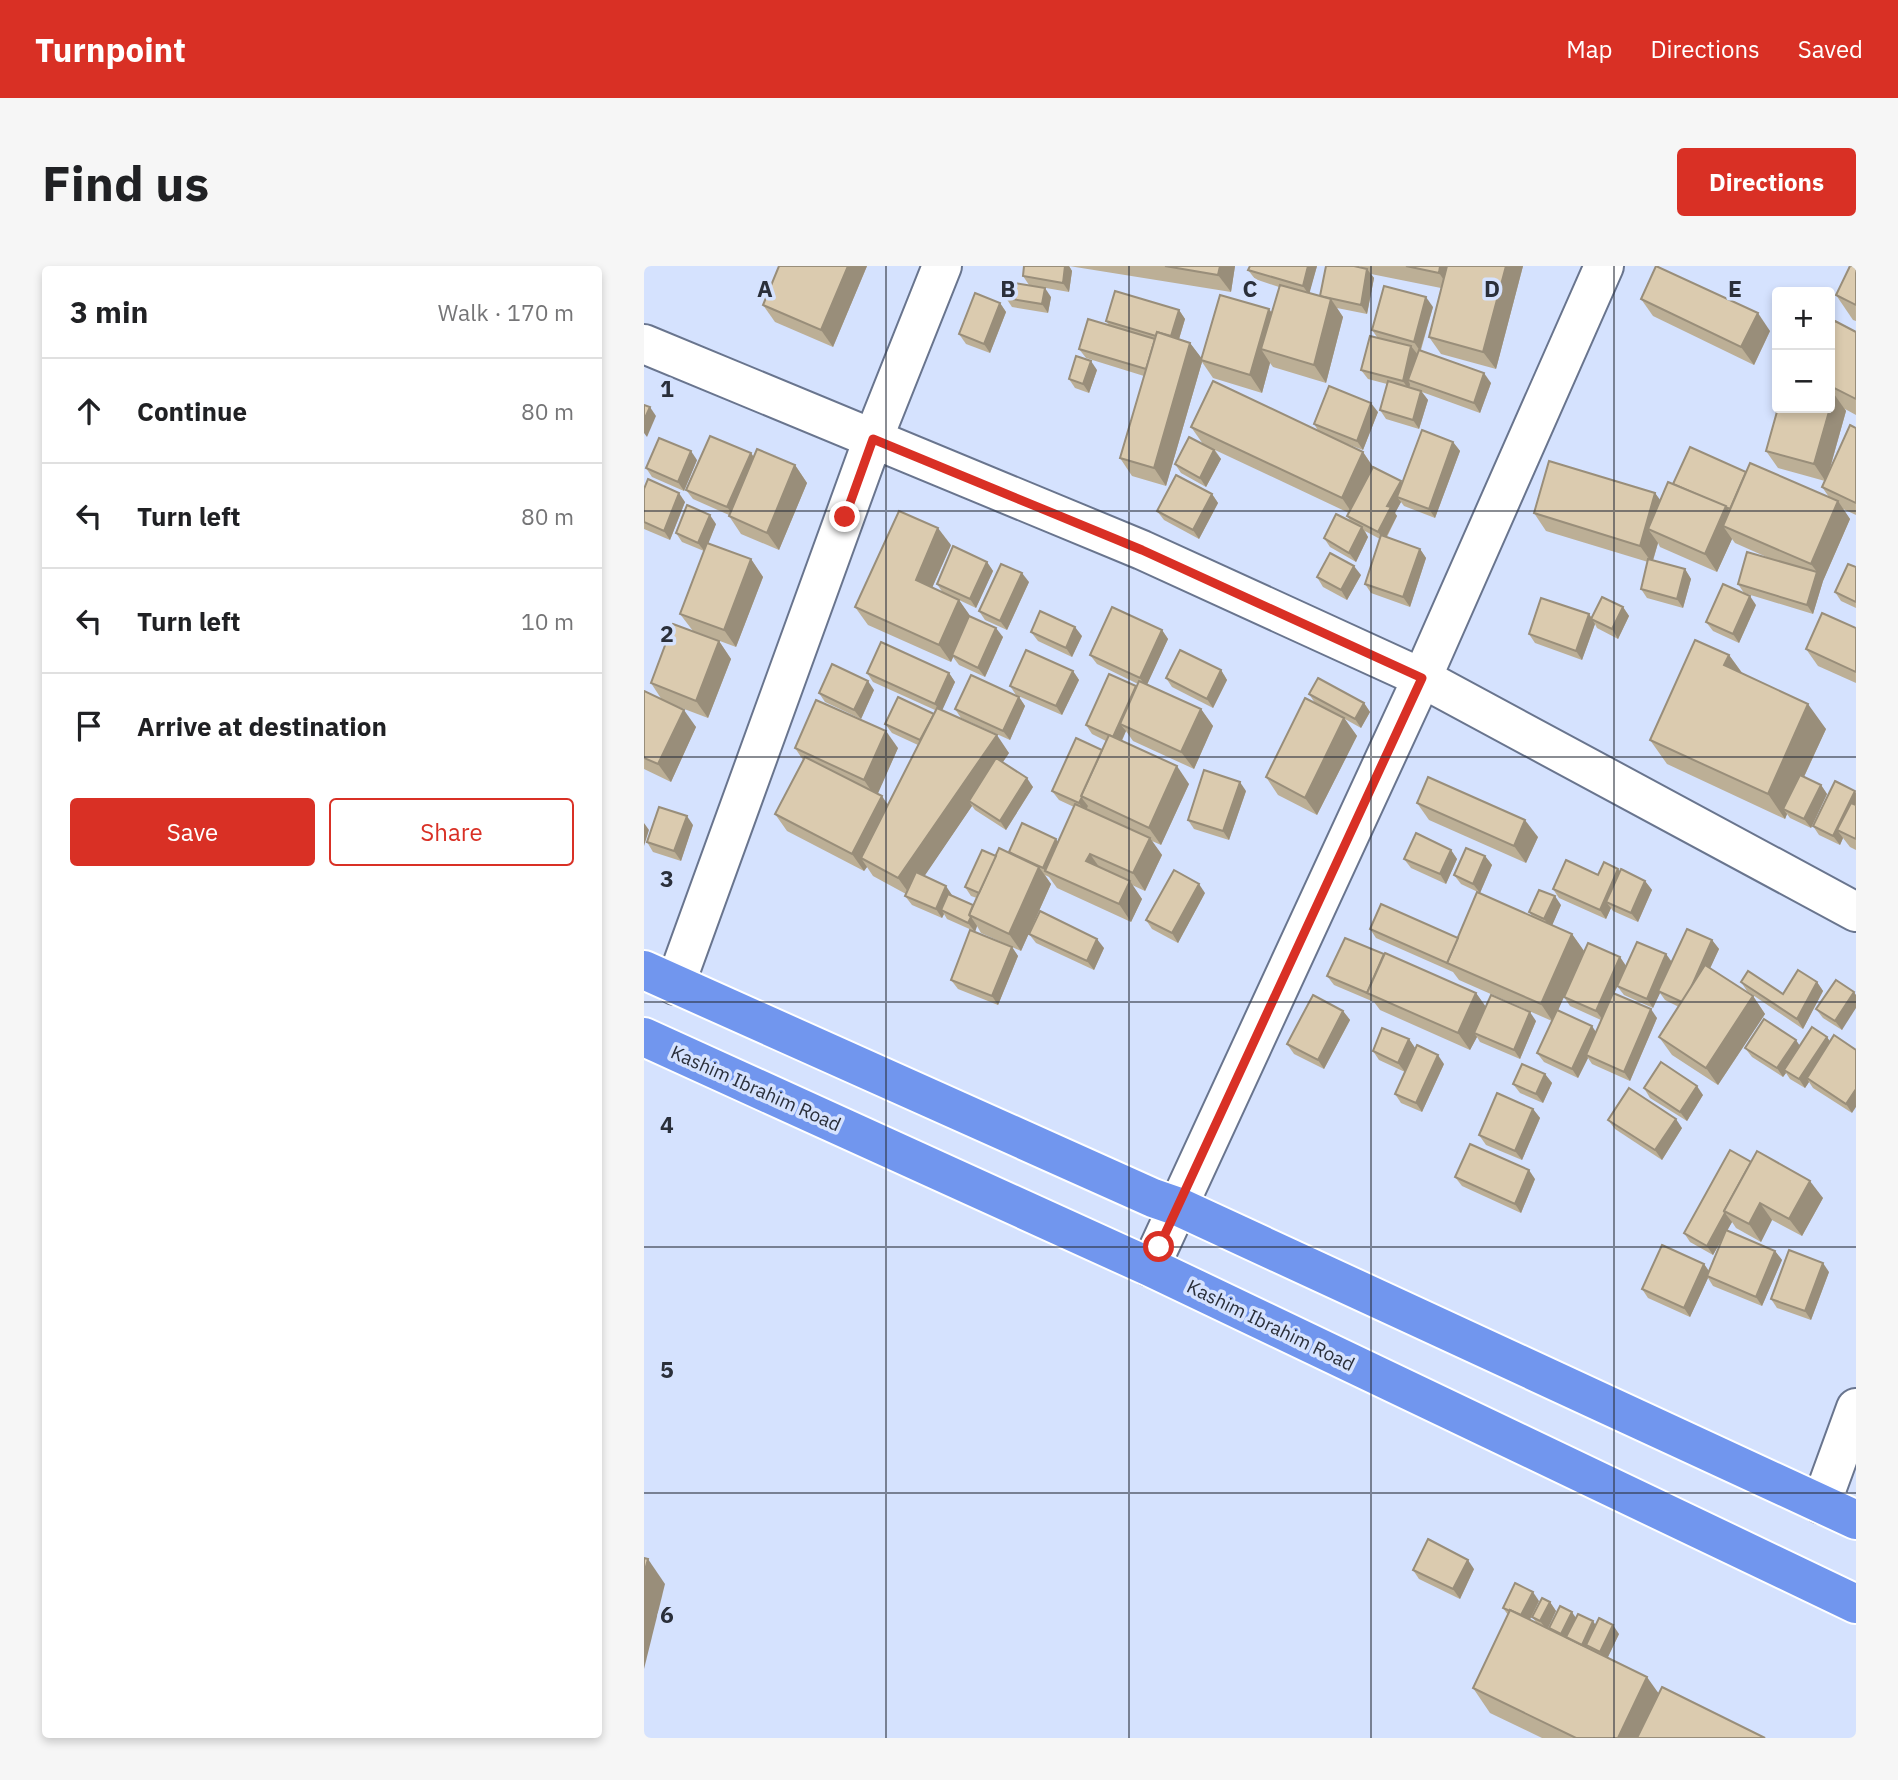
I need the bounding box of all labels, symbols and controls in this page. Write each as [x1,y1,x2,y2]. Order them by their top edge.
text: Turnpoint [35,28,186,71]
text: Map [1566,33,1612,65]
text: Directions [1650,33,1760,65]
text: Saved [1798,33,1863,65]
button: Directions [1677,148,1856,216]
text: Find us [42,151,209,214]
text: A [757,273,773,303]
text: B [1000,273,1016,303]
text: C [1243,273,1258,303]
text: D [1484,273,1500,303]
text: E [1728,273,1742,303]
map controls [1772,287,1835,413]
button: + [1772,287,1835,350]
text: 3 min [70,292,148,331]
text: Walk · 170 m [438,297,574,327]
button: − [1772,350,1835,413]
text: 1 [660,373,674,403]
icon: ahead [70,392,108,430]
text: Continue [137,394,247,428]
text: 80 m [521,396,574,426]
icon: left [70,497,108,535]
text: Turn left [137,499,240,533]
text: 80 m [521,501,574,531]
route end [829,501,860,532]
icon: left [70,602,108,640]
text: Turn left [137,604,240,638]
text: 10 m [521,606,574,636]
text: 2 [660,618,674,648]
icon: arrive [70,707,108,745]
text: Arrive at destination [137,709,387,743]
button: Save [70,798,315,866]
button: Share [329,798,574,866]
text: 3 [660,863,674,893]
street label: Kashim Ibrahim Road [667,1040,845,1136]
text: 4 [660,1109,674,1139]
route start [1143,1231,1174,1262]
street label: Kashim Ibrahim Road [1183,1274,1359,1376]
text: 5 [660,1354,674,1384]
text: 6 [660,1599,674,1629]

